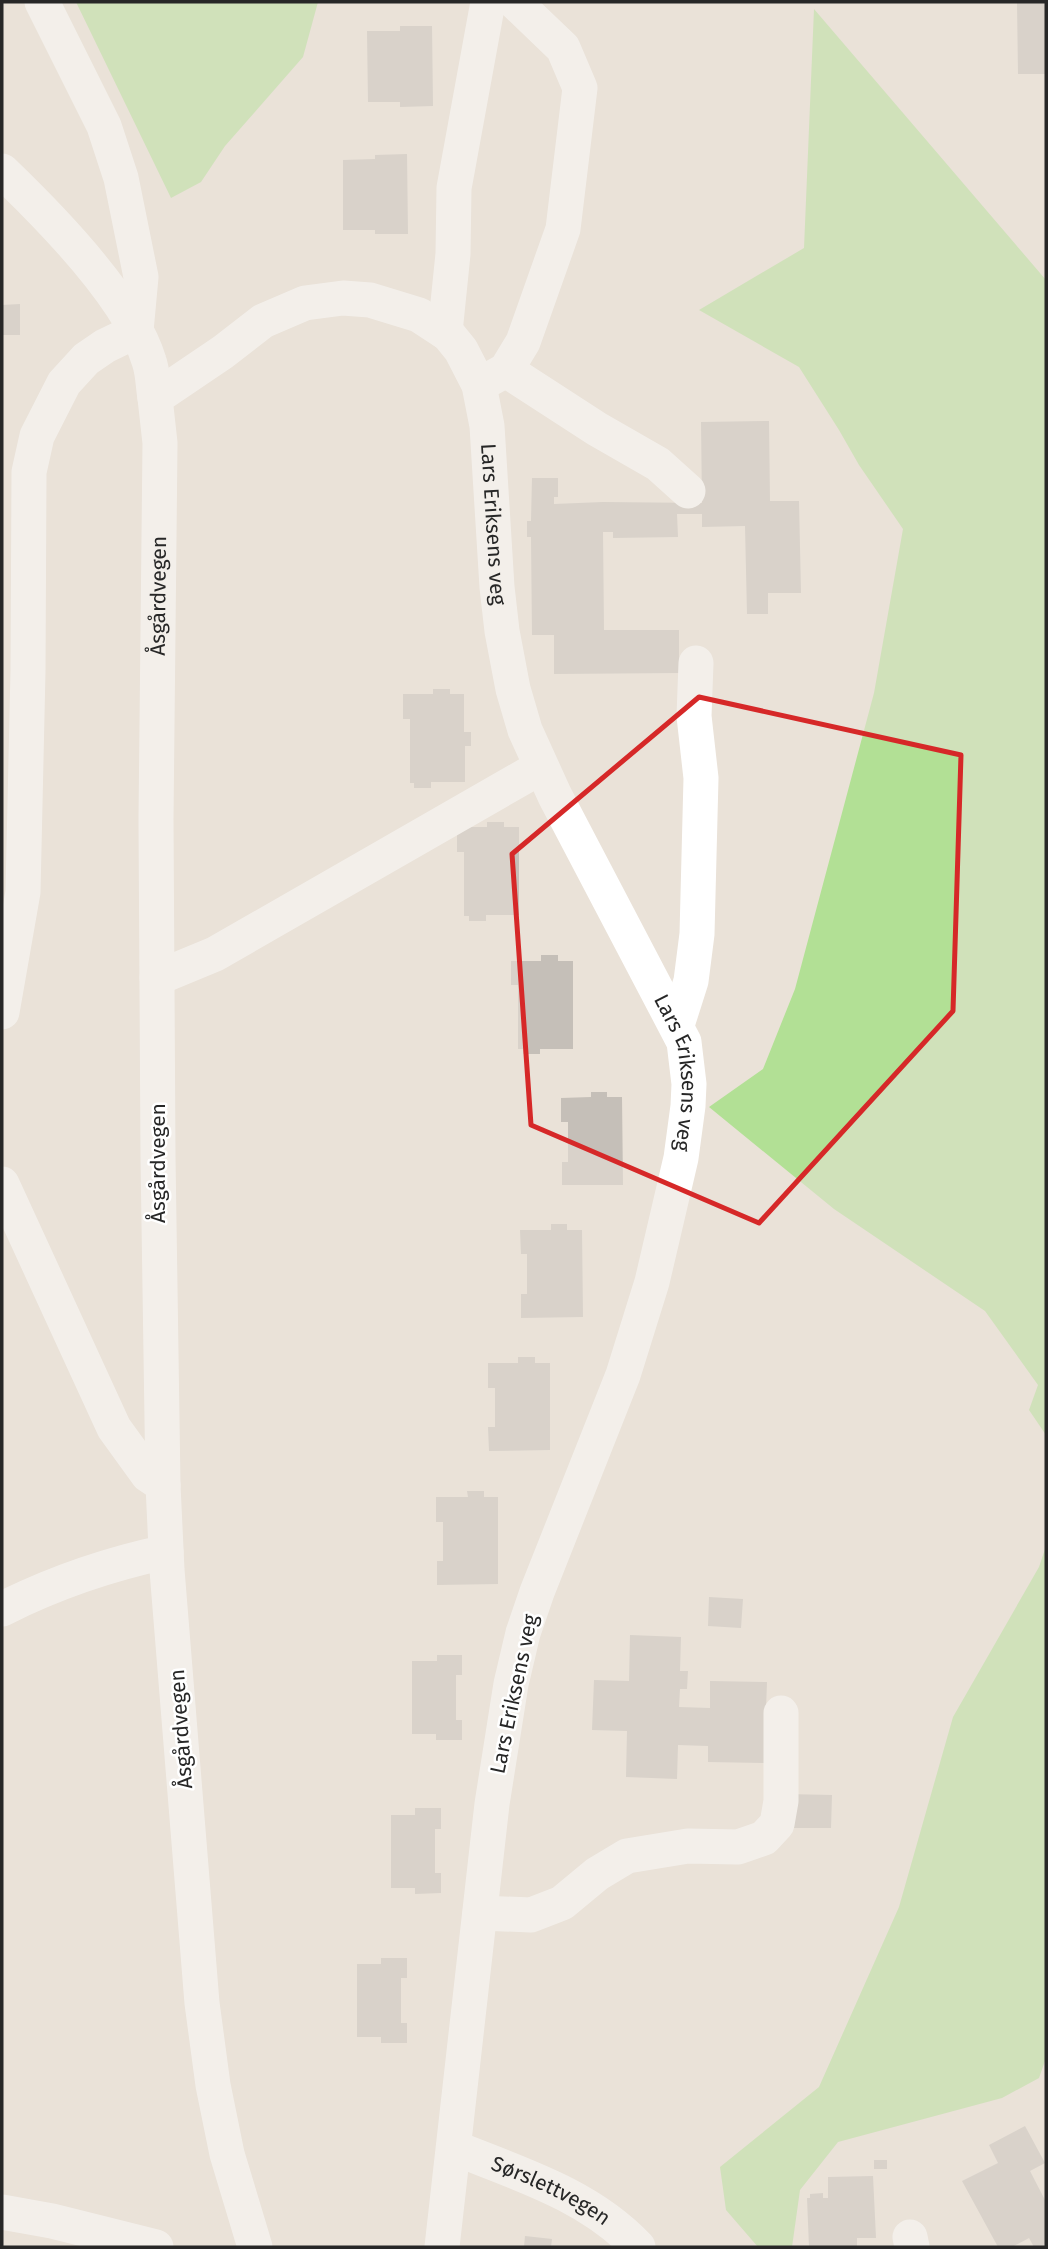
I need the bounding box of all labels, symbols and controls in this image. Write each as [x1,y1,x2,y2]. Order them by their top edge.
street label: Lars Eriksens veg [475,442,512,607]
street label: Åsgårdvegen [145,536,172,656]
street label: Lars Eriksens veg [648,990,702,1153]
street label: Åsgårdvegen [145,1103,171,1223]
street label: Lars Eriksens veg [484,1612,544,1776]
street label: Åsgårdvegen [164,1668,198,1790]
street label: Sørslettvegen [488,2150,616,2231]

